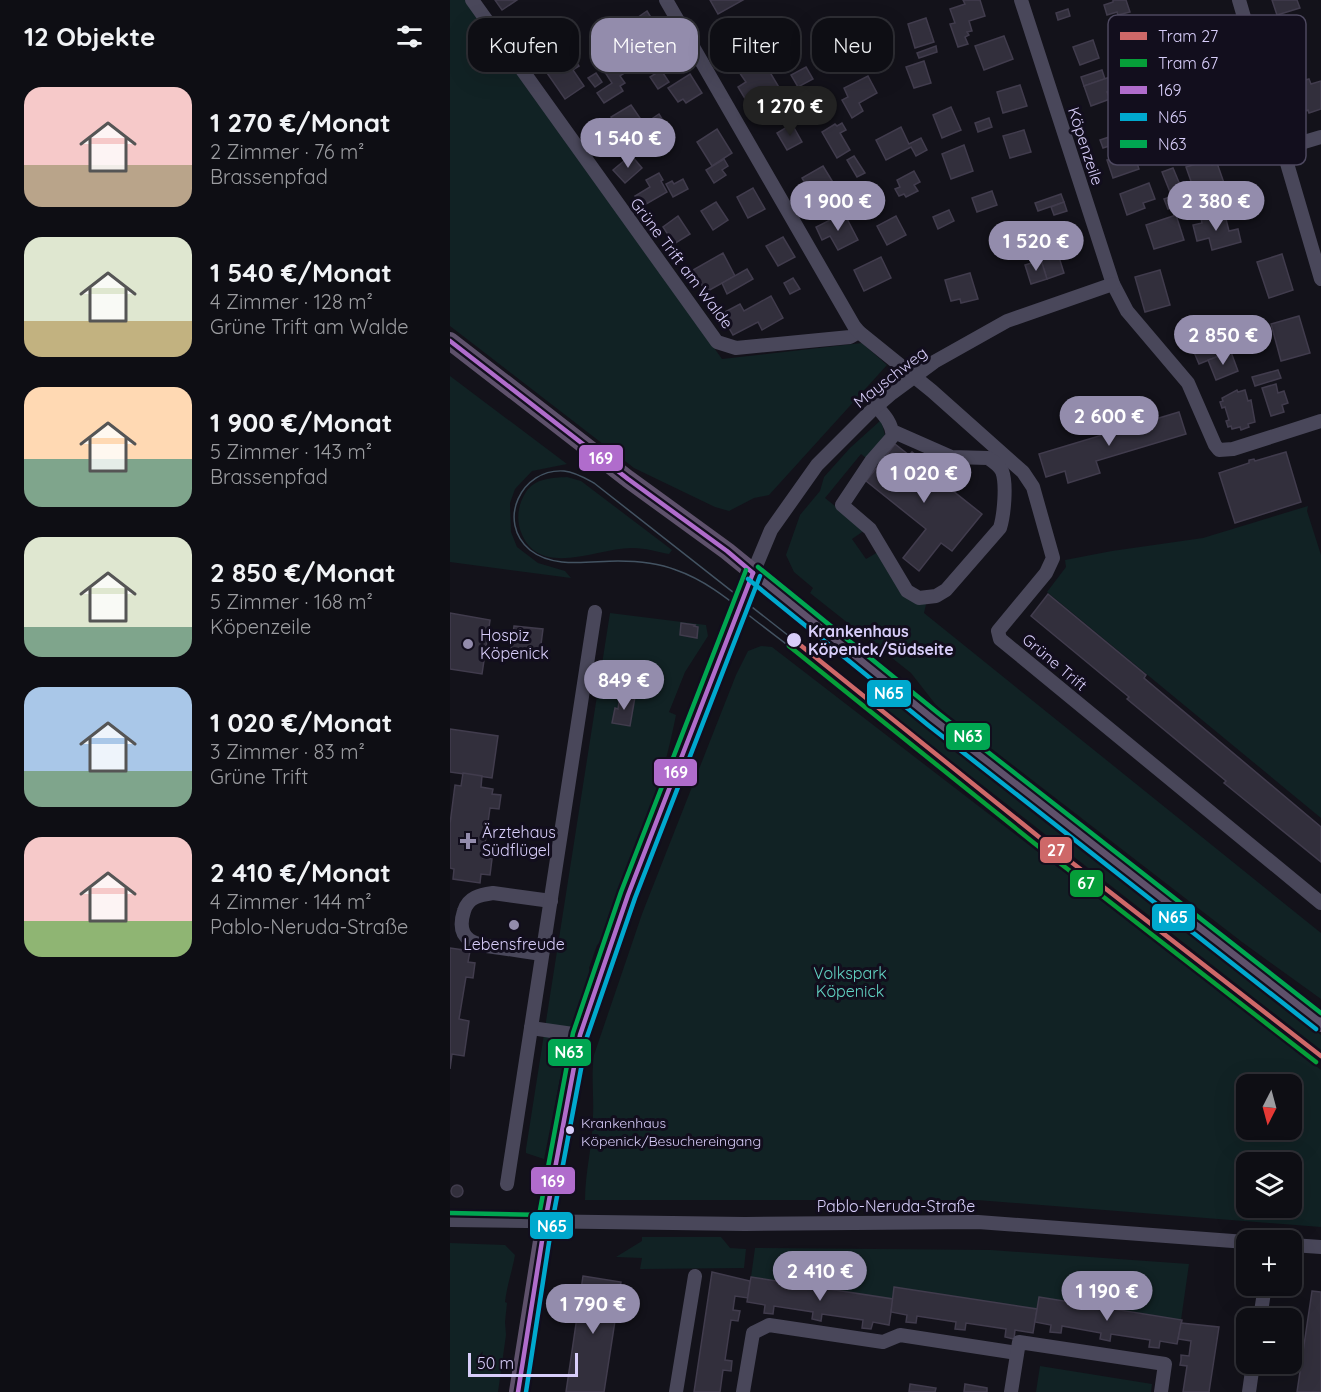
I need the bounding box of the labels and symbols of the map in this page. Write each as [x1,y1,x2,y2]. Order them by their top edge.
legend [1108,15,1306,165]
text: Tram 27 [1158,26,1218,46]
text: Tram 67 [1158,53,1218,73]
text: 169 [1158,80,1182,100]
pin: 1 270 € [735,86,845,137]
street label: Köpenzeile [1064,104,1108,188]
text: N65 [1158,107,1187,127]
pin: 1 540 € [573,118,683,169]
text: N63 [1158,134,1187,154]
pin: 1 900 € [783,181,893,232]
pin: 2 380 € [1161,181,1271,232]
street label: Grüne Trift am Walde [626,194,738,332]
pin: 1 520 € [981,221,1091,272]
pin: 2 850 € [1168,315,1278,366]
street label: Mayschweg [849,342,931,412]
pin: 2 600 € [1054,396,1164,447]
line badge: 169 [578,444,624,472]
text: 169 [589,448,613,468]
pin: 1 020 € [869,453,979,504]
place label: Krankenhaus Köpenick/Südseite [808,621,954,659]
place label: Hospiz Köpenick [480,625,549,663]
street label: Grüne Trift [1018,629,1092,695]
marker: Krankenhaus Köpenick/Südseite [785,631,803,649]
marker: Hospiz Köpenick [461,637,475,651]
pin: 849 € [582,660,666,711]
line badge: N65 [866,679,912,708]
text: N65 [874,683,904,703]
line badge: N63 [945,722,991,751]
text: N63 [953,726,983,746]
line badge: 169 [653,758,698,787]
text: 169 [664,762,688,782]
place label: Ärztehaus Südflügel [482,822,556,860]
marker: Ärztehaus Südflügel [459,832,477,850]
line badge: 27 [1039,836,1073,864]
text: 27 [1047,840,1065,860]
line badge: 67 [1069,869,1104,898]
text: 67 [1077,873,1095,893]
line badge: N65 [1151,903,1196,932]
text: N65 [1158,907,1188,927]
marker: Lebensfreude [507,918,521,932]
place label: Lebensfreude [463,934,565,954]
park label: Volkspark Köpenick [813,963,887,1001]
line badge: N63 [547,1038,592,1067]
text: N63 [554,1042,584,1062]
north arrow [1236,1074,1302,1140]
place label: Krankenhaus Köpenick/Besuchereingang [581,1114,761,1150]
marker: Krankenhaus Köpenick/Besuchereingang [564,1124,576,1136]
line badge: 169 [530,1166,576,1195]
text: 169 [541,1171,565,1191]
street label: Pablo-Neruda-Straße [817,1196,975,1216]
line badge: N65 [529,1211,574,1240]
text: N65 [537,1216,567,1236]
pin: 2 410 € [765,1251,875,1302]
pin: 1 190 € [1052,1271,1162,1322]
pin: 1 790 € [538,1284,648,1335]
scale bar [468,1350,578,1378]

